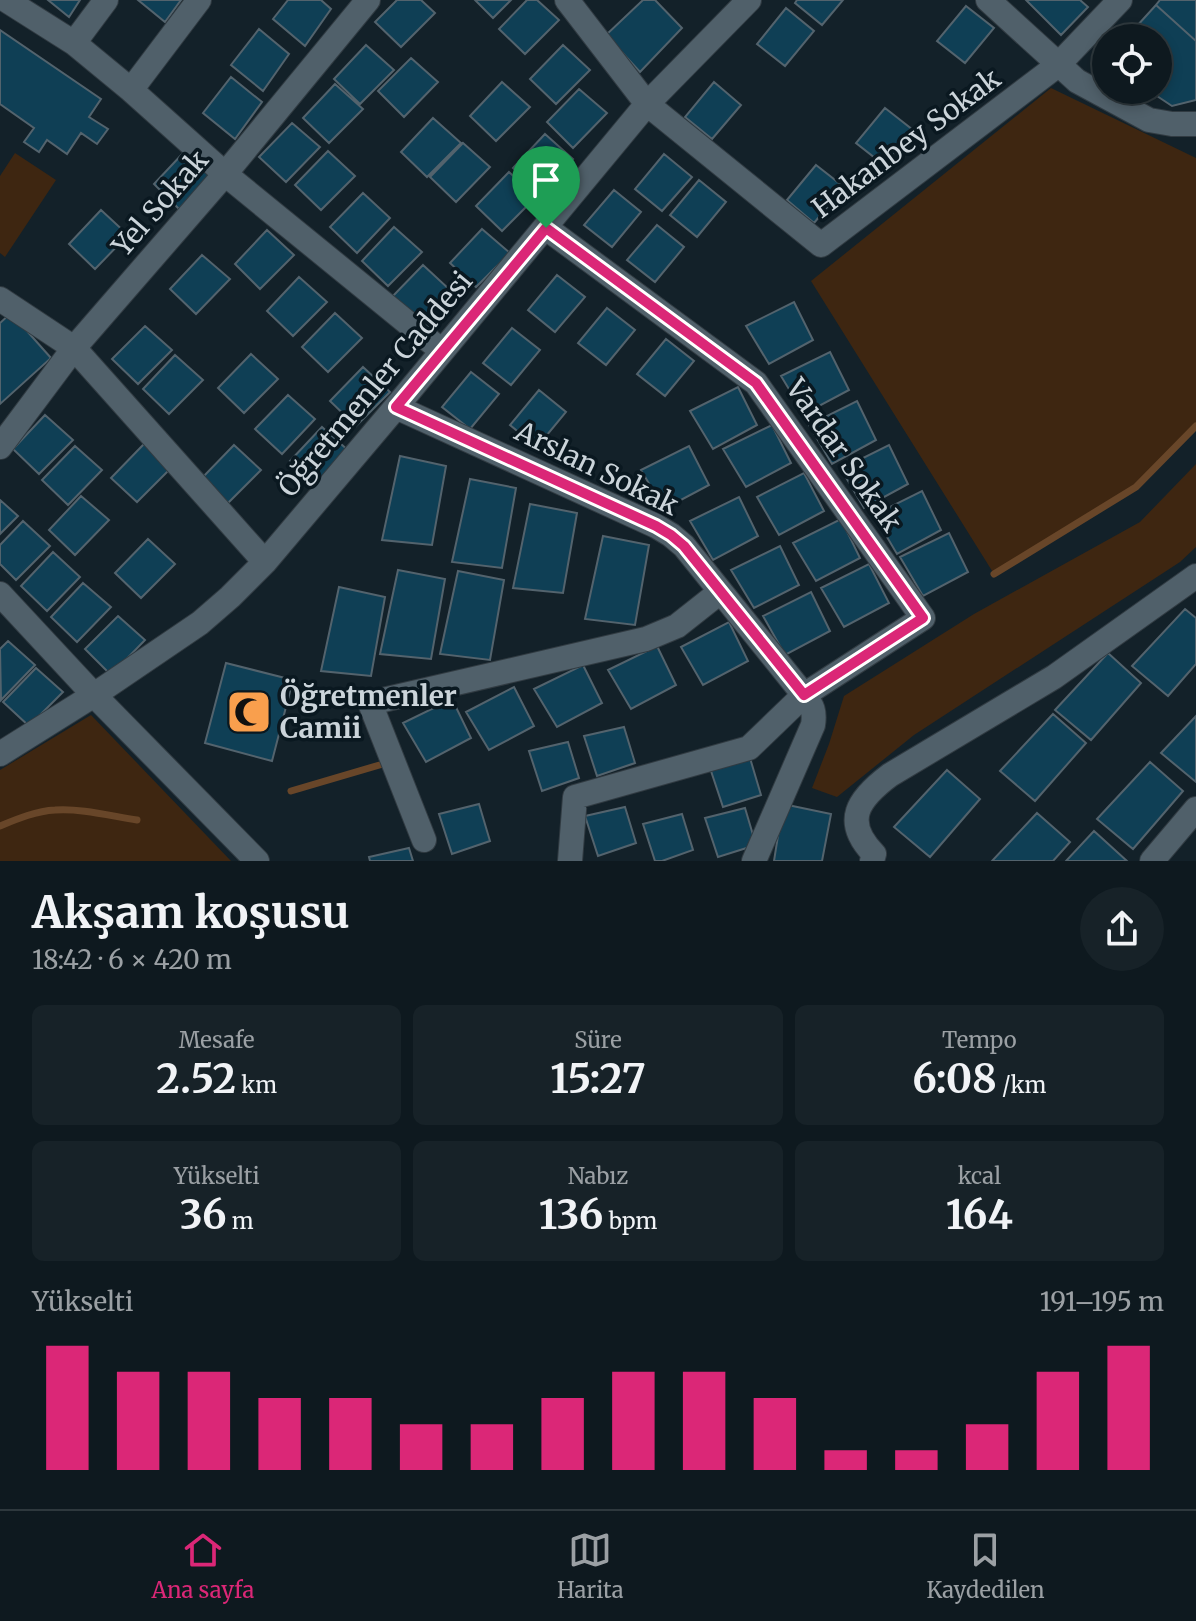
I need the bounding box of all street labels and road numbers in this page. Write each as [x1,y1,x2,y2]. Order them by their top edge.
street label: Hakanbey Sokak [805,60,1008,226]
street label: Yel Sokak [103,142,216,264]
street label: Öğretmenler Caddesi [270,264,480,504]
street label: Vardar Sokak [777,371,910,539]
street label: Arslan Sokak [508,412,685,523]

